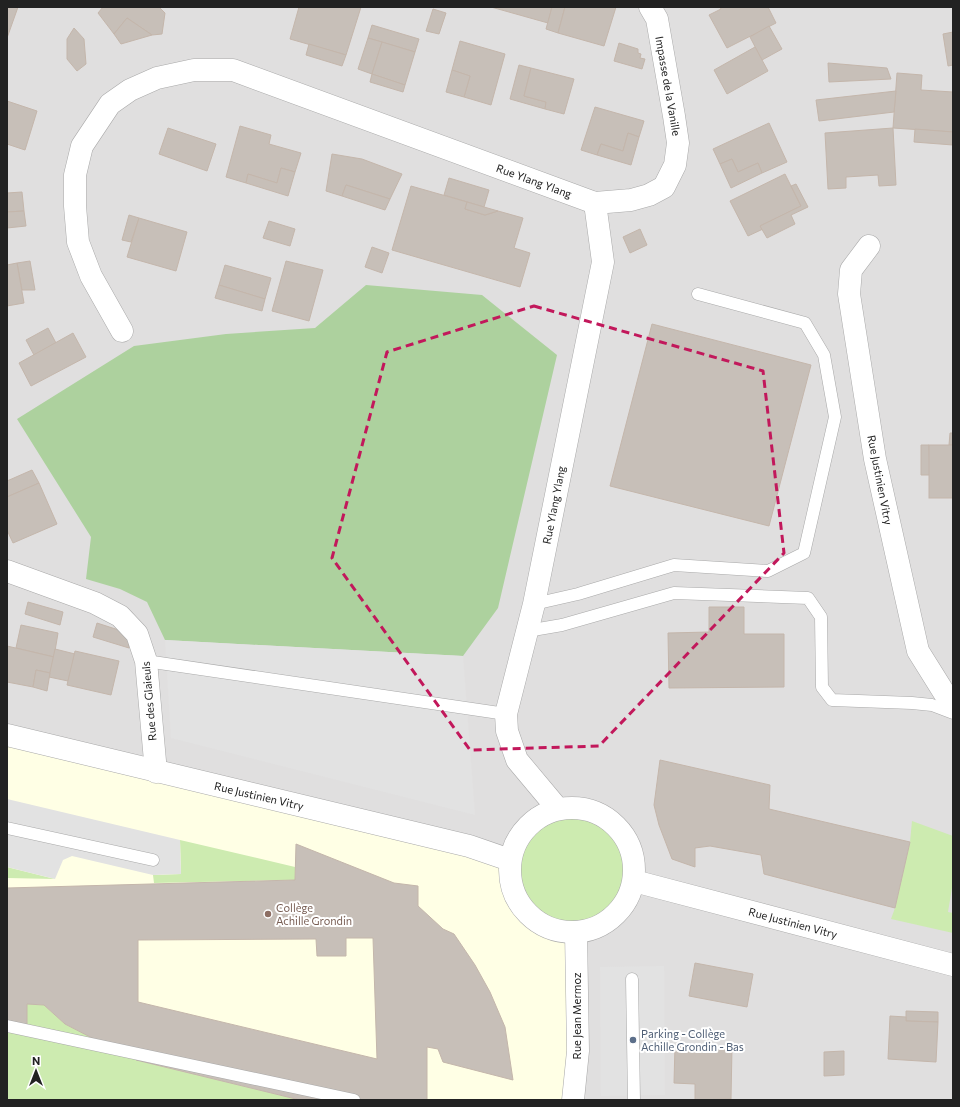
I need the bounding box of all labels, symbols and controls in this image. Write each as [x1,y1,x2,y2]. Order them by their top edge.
street label: Impasse de la Vanille [653,35,684,137]
street label: Rue Ylang Ylang [495,161,574,200]
street label: Rue Justinien Vitry [864,434,896,526]
street label: Rue Ylang Ylang [540,465,567,545]
street label: Rue des Glaieuls [139,661,158,741]
street label: Rue Justinien Vitry [213,779,305,813]
place label: Collège Achille Grondin [276,901,352,927]
street label: Rue Justinien Vitry [747,904,839,942]
marker: Collège Achille Grondin [263,909,273,919]
street label: Rue Jean Mermoz [570,972,584,1059]
place label: Parking - Collège Achille Grondin - Bas [641,1027,744,1053]
marker: Parking - Collège Achille Grondin - Bas [628,1035,638,1045]
north arrow [16,1051,56,1091]
text: N [32,1054,40,1067]

